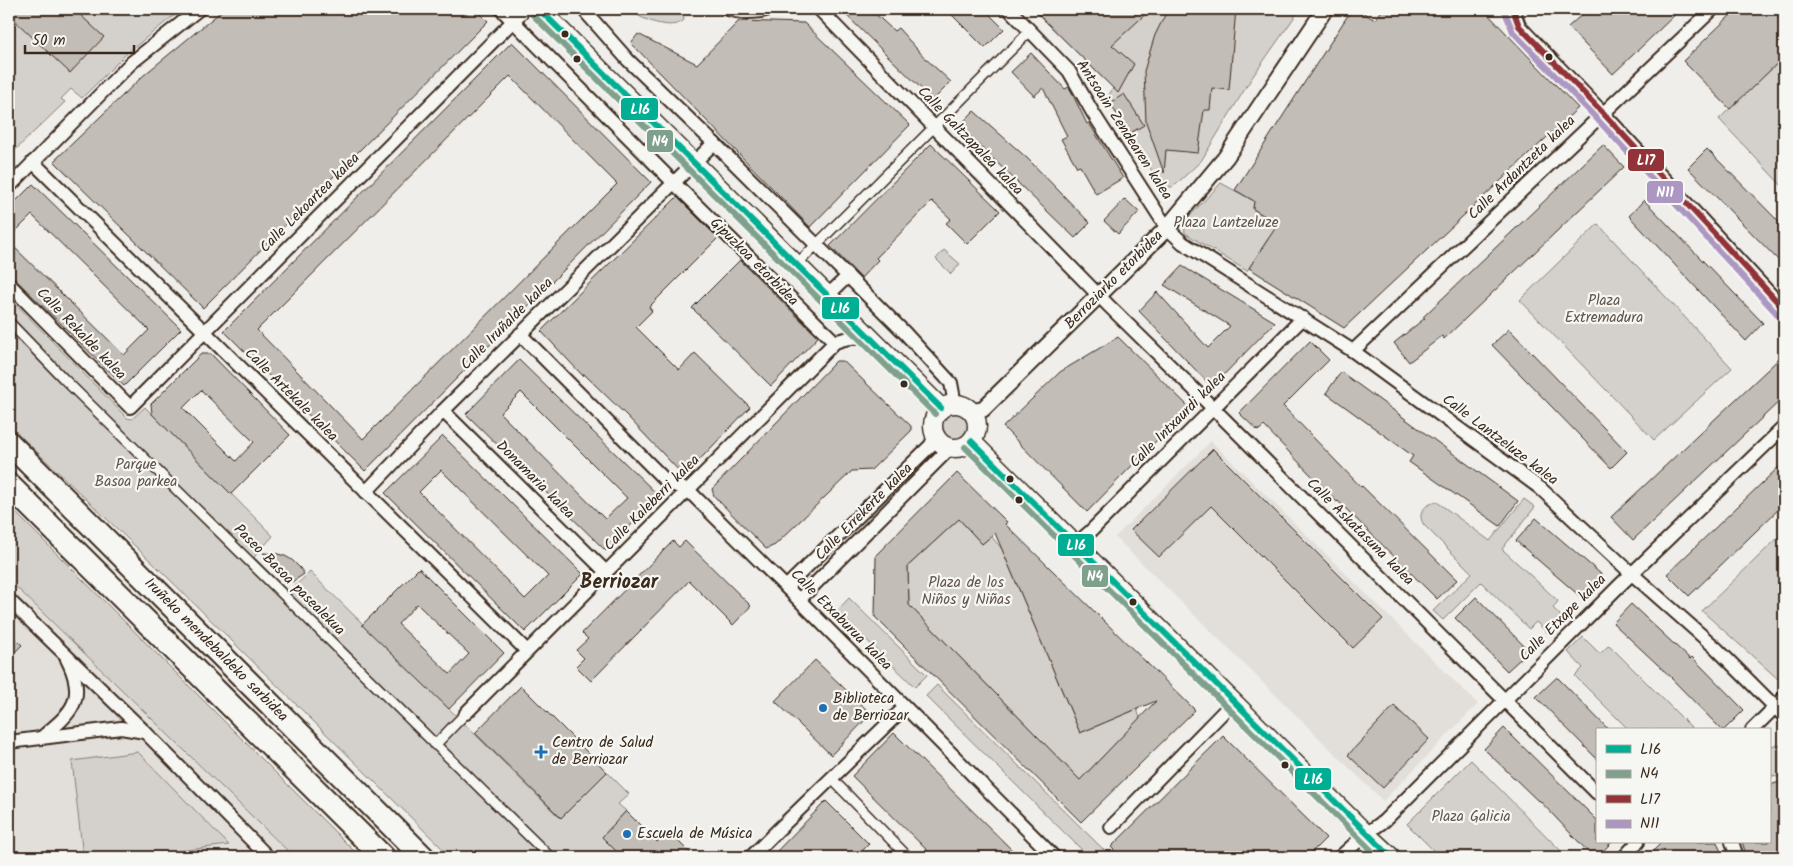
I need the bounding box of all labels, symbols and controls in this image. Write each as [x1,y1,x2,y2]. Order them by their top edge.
scale bar [25,22,134,54]
text: 50 m [32,29,66,53]
unlabelled marker [560,29,570,39]
unlabelled marker [1544,52,1554,62]
unlabelled marker [572,54,582,64]
street label: Antsoain Zendearen kalea [1069,55,1179,205]
street label: Calle Galtzapalea kalea [911,81,1029,201]
line badge: L16 [620,97,659,121]
text: L16 [630,99,650,121]
street label: Calle Ardantzeta kalea [1462,110,1582,226]
line badge: N4 [646,129,674,153]
text: N4 [652,131,669,153]
street label: Calle Lekoartea kalea [254,147,366,259]
line badge: L17 [1627,148,1665,172]
text: L17 [1637,150,1656,172]
line badge: N11 [1646,180,1684,204]
text: N11 [1656,182,1674,204]
park label: Plaza Lantzeluze [1173,211,1279,235]
street label: Gipuzkoa etorbidea [704,212,804,312]
street label: Berroziarko etorbidea [1059,225,1169,335]
street label: Calle Iruñalde kalea [455,272,559,376]
street label: Calle Rekalde kalea [30,282,132,386]
park label: Plaza Extremadura [1565,289,1643,330]
line badge: L16 [821,296,860,320]
text: L16 [830,298,850,320]
street label: Calle Artekale kalea [238,342,344,448]
street label: Calle Intxaurdi kalea [1124,366,1232,474]
unlabelled marker [899,379,909,389]
street label: Calle Lantzeluze kalea [1437,388,1563,492]
street label: Donamaria kalea [490,435,580,525]
street label: Calle Kaleberri kalea [598,449,706,557]
park label: Parque Basoa parkea [95,453,177,494]
street label: Calle Errekerte kalea [809,457,919,567]
street label: Calle Askatasuna kalea [1300,472,1420,592]
unlabelled marker [1005,474,1015,484]
unlabelled marker [1014,495,1024,505]
street label: Paseo Basoa pasealekua [227,518,351,642]
line badge: L16 [1057,533,1095,557]
text: L16 [1066,535,1086,557]
street label: Calle Etxaburua kalea [784,563,898,677]
line badge: N4 [1081,564,1109,588]
text: N4 [1087,566,1104,588]
district label: Berriozar [580,567,659,599]
street label: Calle Etxape kalea [1514,569,1612,667]
park label: Plaza de los Niños y Niñas [921,571,1011,612]
street label: Iruñeko mendebaldeko sarbidea [138,572,294,728]
unlabelled marker [1128,597,1138,607]
place label: Biblioteca de Berriozar [833,687,909,728]
marker: Biblioteca de Berriozar [817,702,829,714]
legend [1596,728,1770,844]
place label: Centro de Salud de Berriozar [552,731,653,772]
text: L16 [1640,738,1661,762]
marker: Centro de Salud de Berriozar [534,745,548,759]
unlabelled marker [1280,760,1290,770]
text: N4 [1640,762,1658,786]
line badge: L16 [1294,767,1332,791]
text: L16 [1303,769,1323,791]
text: L17 [1640,788,1661,812]
park label: Plaza Galicia [1431,805,1511,829]
text: N11 [1640,812,1660,836]
place label: Escuela de Música [637,822,752,846]
marker: Escuela de Música [621,828,633,840]

